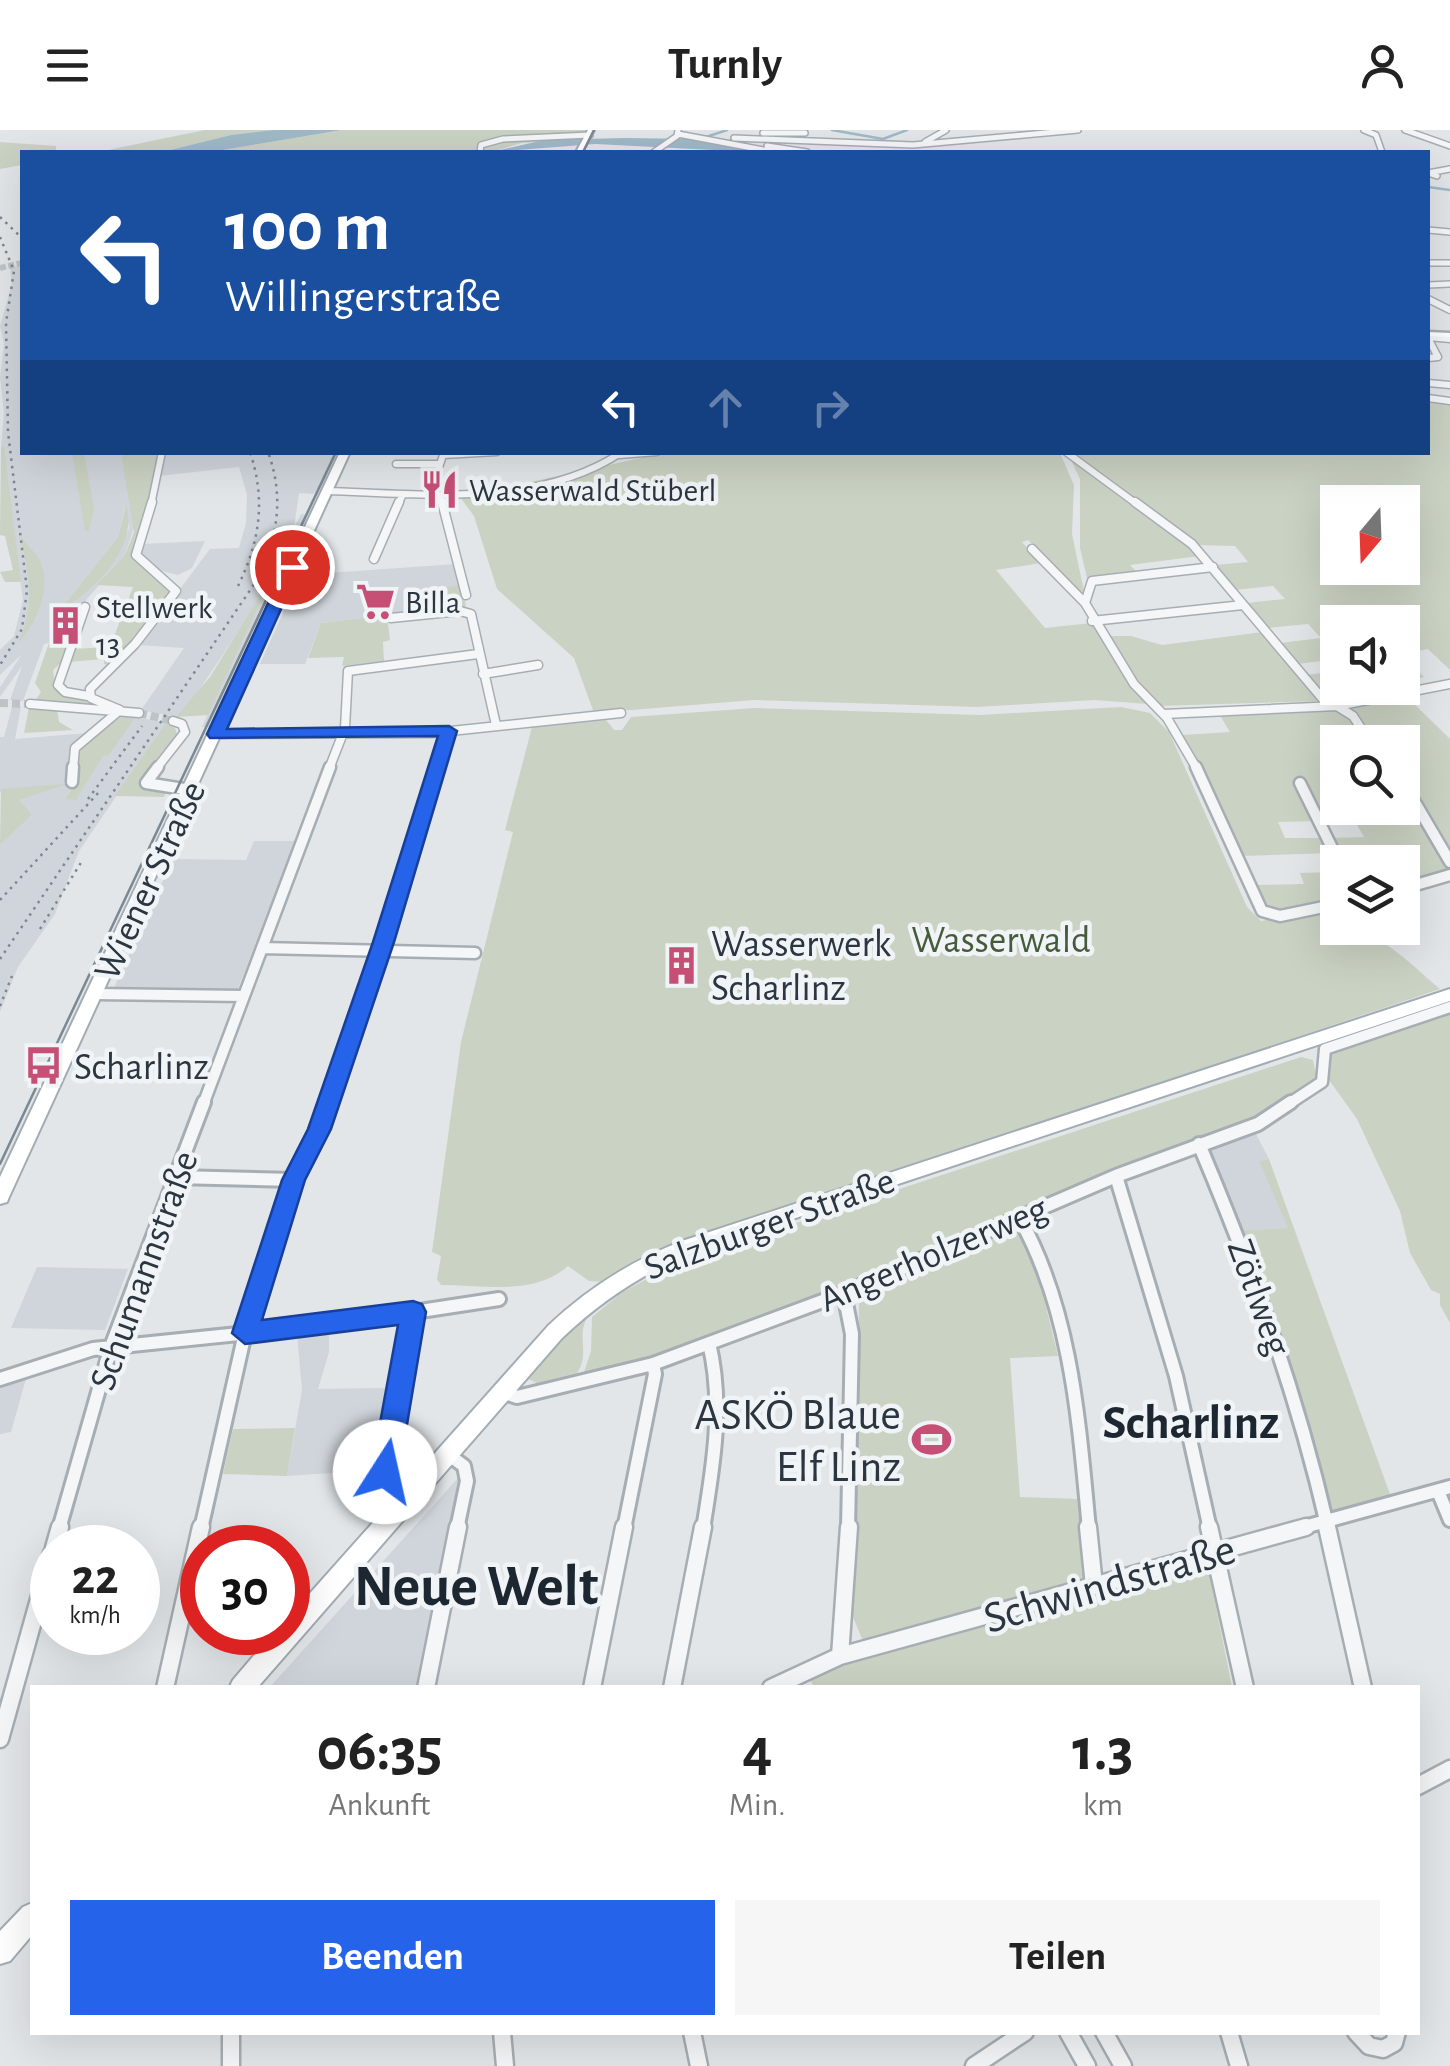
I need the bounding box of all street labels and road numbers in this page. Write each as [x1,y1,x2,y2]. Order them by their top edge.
street label: Wiener Straße [88,776,213,986]
street label: Schumannstraße [84,1146,206,1395]
street label: Salzburger Straße [640,1162,900,1288]
street label: Angerholzerweg [814,1190,1054,1320]
street label: Zötlweg [1220,1235,1297,1361]
street label: Schwindstraße [979,1527,1241,1642]

